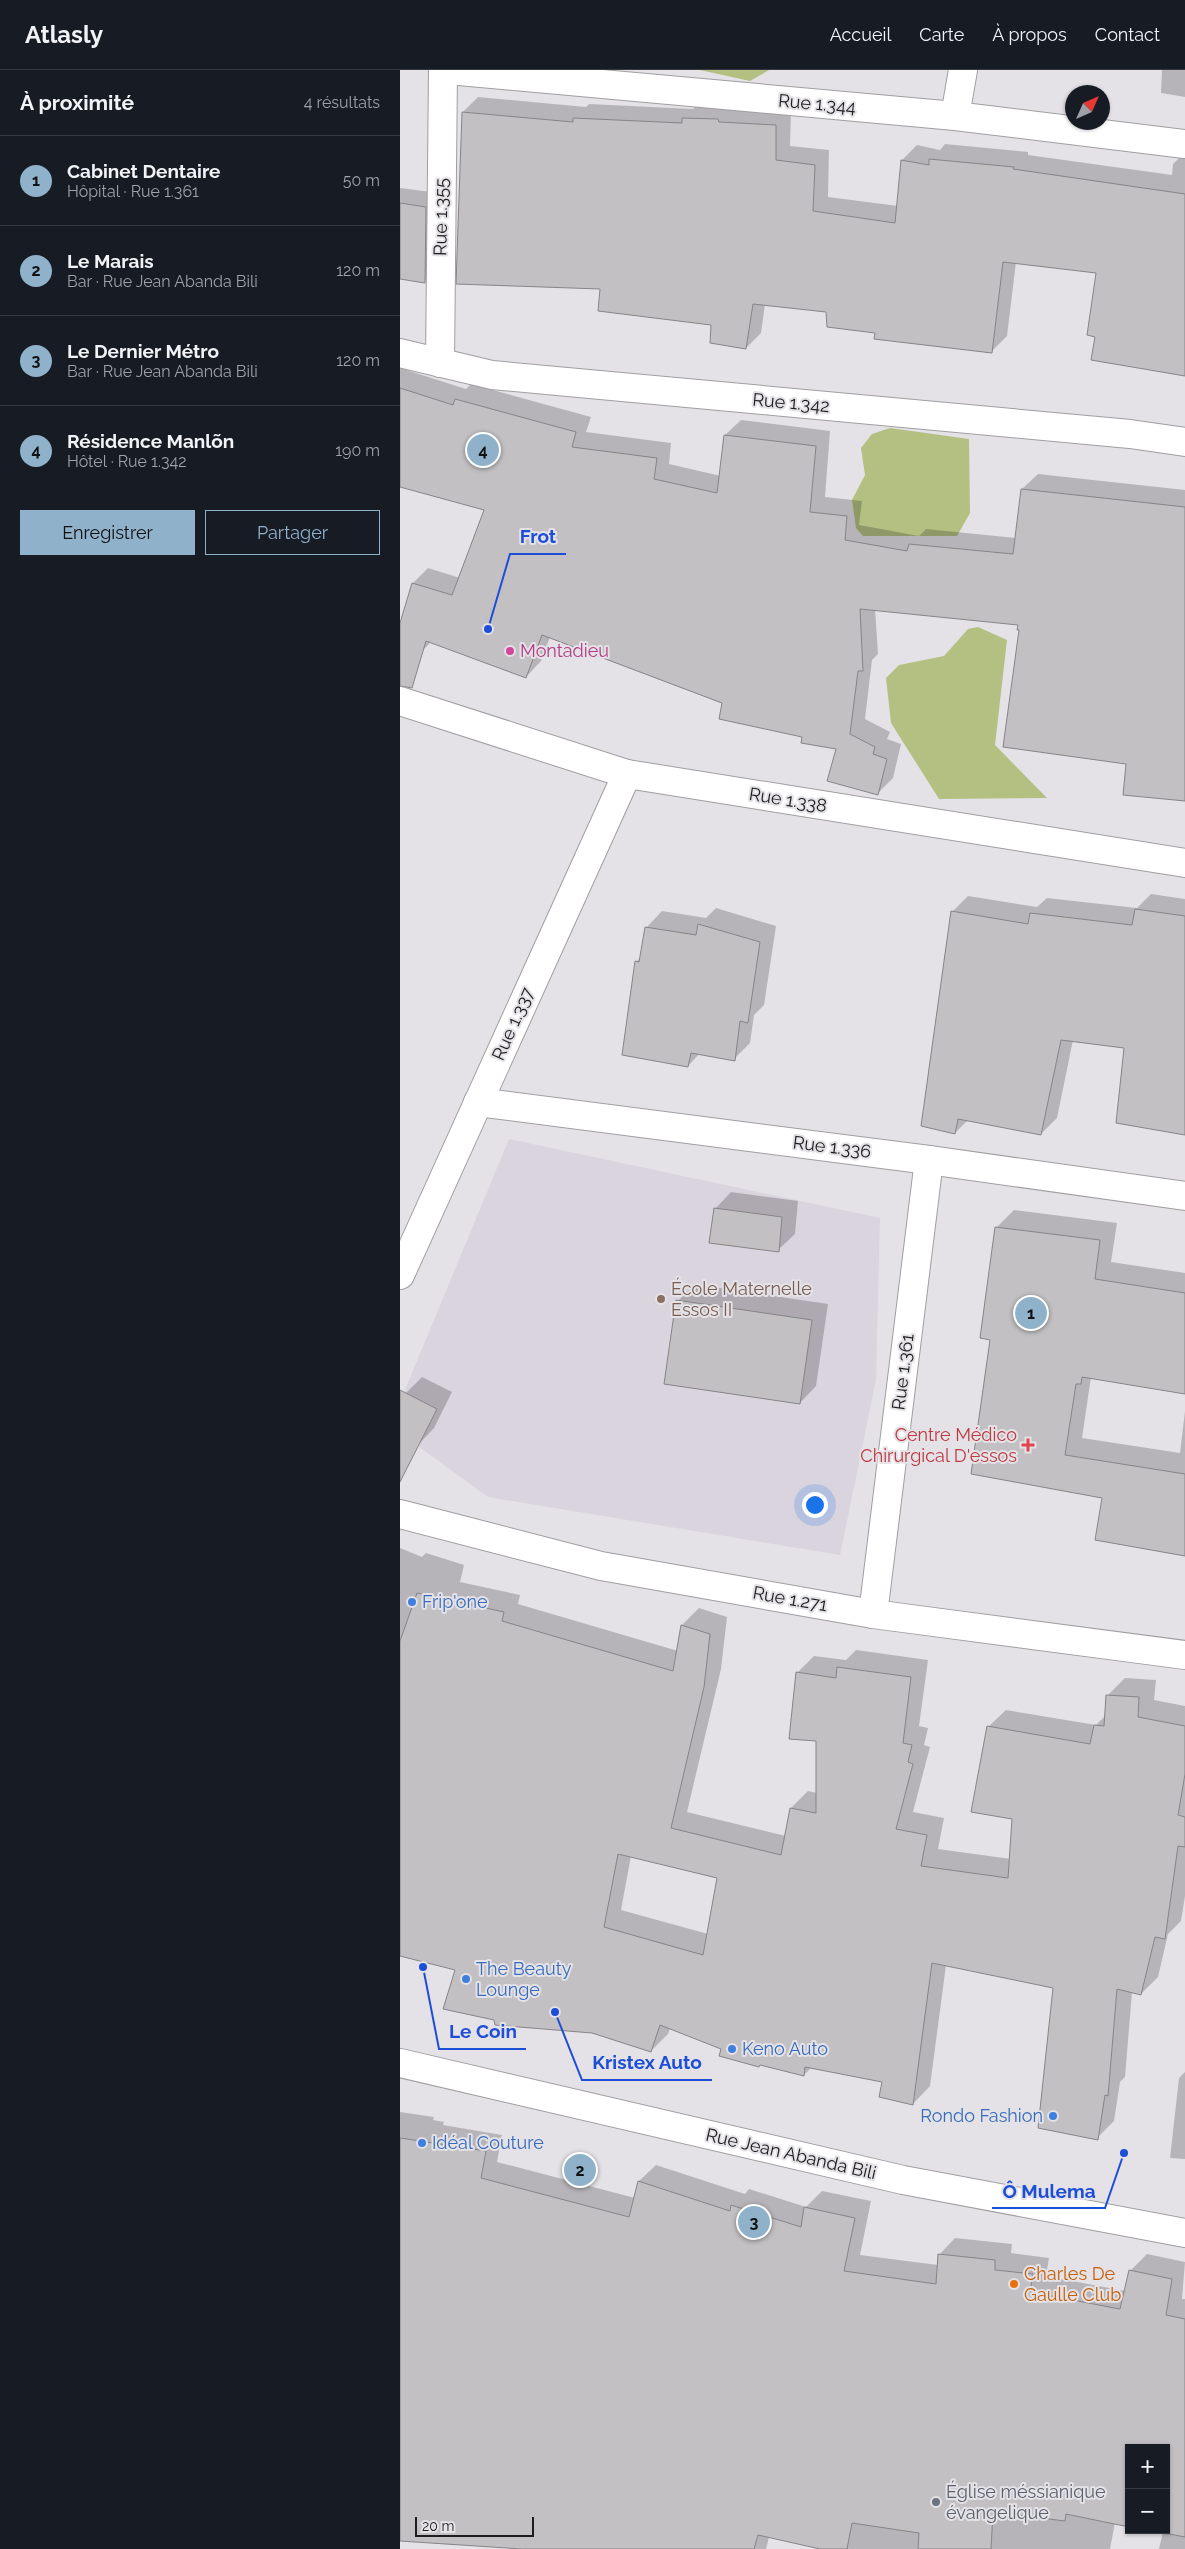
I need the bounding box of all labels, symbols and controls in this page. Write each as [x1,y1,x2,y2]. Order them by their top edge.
text: Atlasly [25,20,103,49]
text: Accueil [830,24,891,45]
text: Carte [919,24,964,45]
text: À propos [992,24,1067,45]
text: Contact [1095,24,1160,45]
north arrow [1065,85,1110,130]
text: À proximité [20,90,134,115]
street label: Rue 1.344 [777,90,857,117]
text: 4 résultats [304,93,380,112]
text: Cabinet Dentaire [67,160,221,182]
text: 1 [32,171,40,190]
text: 50 m [343,171,380,190]
street label: Rue 1.355 [429,178,452,256]
text: Hôpital · Rue 1.361 [67,182,199,201]
text: Le Marais [67,250,154,272]
text: 2 [31,261,41,280]
text: 120 m [336,261,380,280]
text: Bar · Rue Jean Abanda Bili [67,272,258,291]
text: Le Dernier Métro [67,340,219,362]
text: 3 [32,351,40,370]
text: 120 m [336,351,380,370]
text: Bar · Rue Jean Abanda Bili [67,362,258,381]
street label: Rue 1.342 [752,389,831,416]
text: Résidence Manlõn [67,430,234,452]
pin: 4 [467,431,499,469]
text: 4 [31,441,41,460]
text: 190 m [335,441,380,460]
text: Hôtel · Rue 1.342 [67,452,187,471]
button: Enregistrer [20,510,195,555]
button: Partager [205,510,380,555]
callout: Frot [510,520,566,554]
text: Frot [520,525,557,547]
place label: Montadieu [520,640,609,661]
marker: Montadieu [504,645,516,657]
street label: Rue 1.338 [748,783,828,816]
street label: Rue 1.337 [487,984,538,1063]
street label: Rue 1.336 [792,1131,873,1162]
place label: École Maternelle Essos II [671,1277,812,1320]
marker: École Maternelle Essos II [655,1293,667,1305]
pin: 1 [1015,1294,1047,1332]
street label: Rue 1.361 [887,1332,918,1411]
place label: Centre Médico Chirurgical D'essos [860,1424,1017,1466]
marker: Centre Médico Chirurgical D'essos [1021,1438,1035,1452]
your location [802,1492,828,1518]
street label: Rue 1.271 [751,1582,829,1615]
place label: Frip'one [422,1591,488,1612]
marker: Frip'one [406,1596,418,1608]
place label: The Beauty Lounge [476,1958,572,2000]
marker: The Beauty Lounge [460,1973,472,1985]
callout: Le Coin [439,2015,526,2049]
text: Le Coin [449,2020,517,2042]
place label: Keno Auto [742,2038,828,2059]
marker: Keno Auto [726,2043,738,2055]
callout: Kristex Auto [582,2046,712,2080]
text: Kristex Auto [592,2051,702,2073]
place label: Rondo Fashion [920,2105,1043,2126]
marker: Rondo Fashion [1047,2110,1059,2122]
street label: Rue Jean Abanda Bili [704,2124,878,2183]
place label: Idéal Couture [432,2132,544,2153]
marker: Idéal Couture [416,2137,428,2149]
pin: 2 [564,2151,596,2189]
callout: Ô Mulema [992,2174,1105,2208]
text: Ô Mulema [1002,2180,1096,2202]
pin: 3 [738,2203,770,2241]
place label: Charles De Gaulle Club [1024,2263,1121,2305]
marker: Charles De Gaulle Club [1008,2278,1020,2290]
map controls [1125,2444,1170,2534]
button: + [1125,2444,1170,2489]
place label: Église méssianique évangelique [946,2480,1106,2523]
button: − [1125,2489,1170,2534]
marker: Église méssianique évangelique [930,2496,942,2508]
scale bar [415,2514,534,2537]
text: 20 m [422,2518,454,2534]

